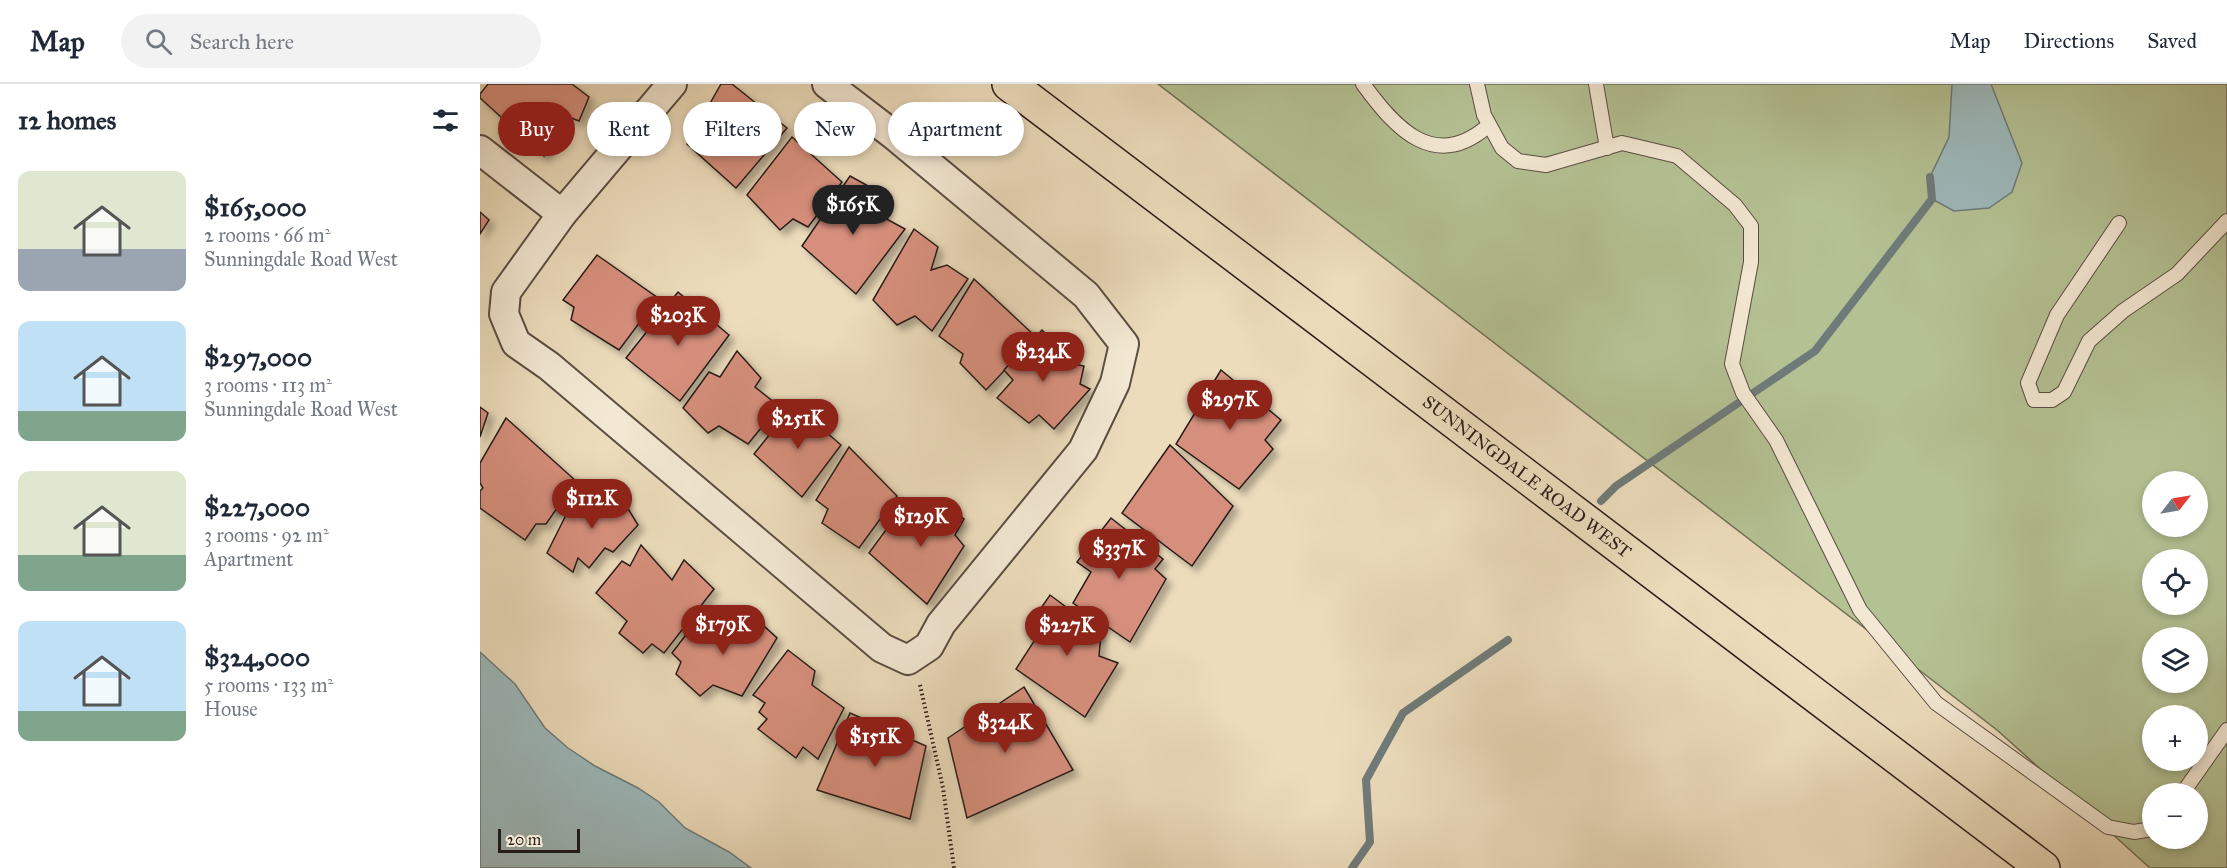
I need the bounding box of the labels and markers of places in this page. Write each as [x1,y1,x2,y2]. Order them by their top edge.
pin: $165K [811,185,895,236]
pin: $203K [636,296,720,347]
pin: $234K [1001,332,1085,383]
pin: $297K [1188,380,1272,431]
pin: $251K [756,399,840,450]
pin: $112K [550,479,634,530]
pin: $129K [879,497,963,548]
pin: $337K [1077,529,1161,580]
pin: $179K [681,605,765,656]
pin: $227K [1025,606,1109,657]
pin: $324K [963,703,1047,754]
pin: $151K [833,717,917,768]

